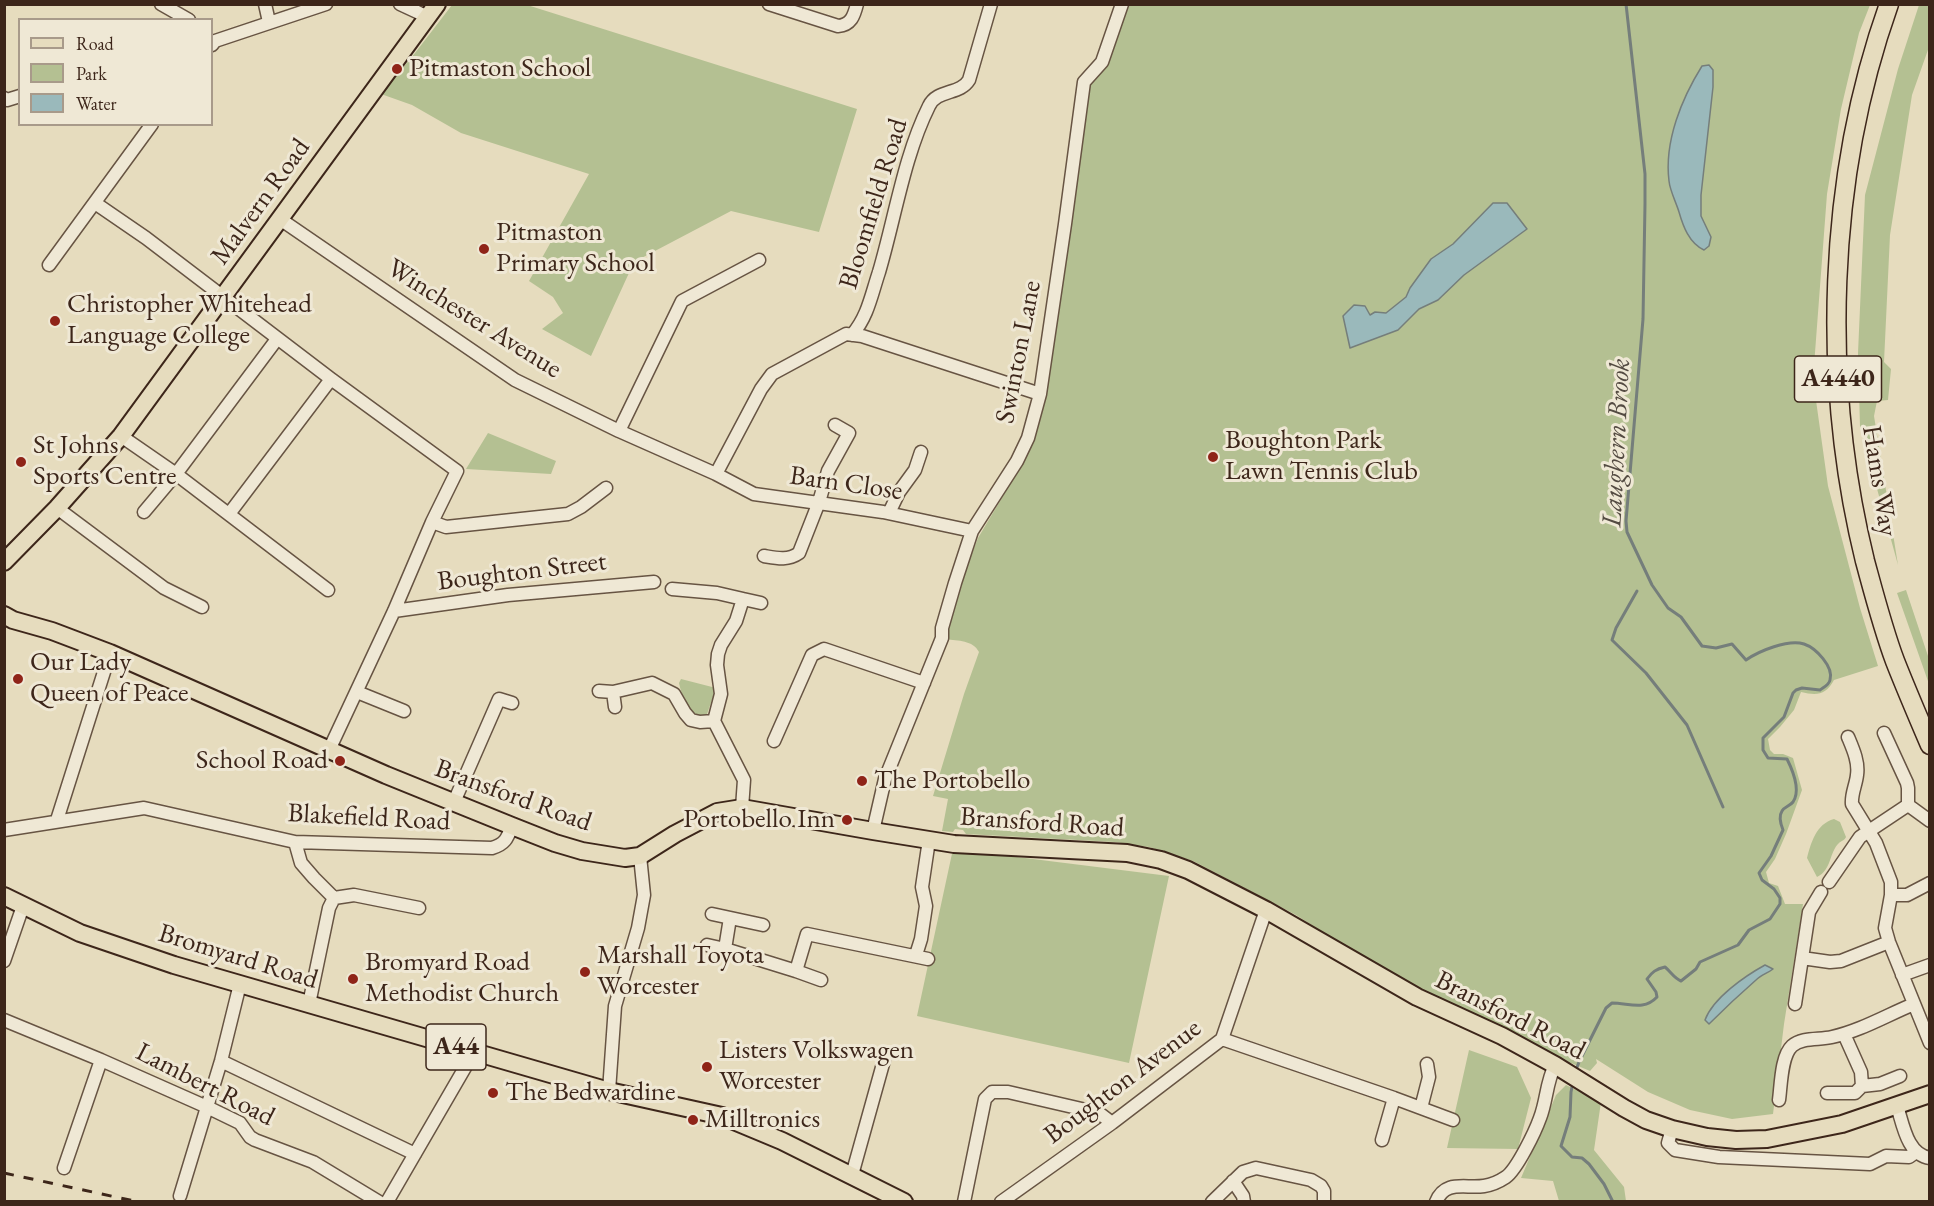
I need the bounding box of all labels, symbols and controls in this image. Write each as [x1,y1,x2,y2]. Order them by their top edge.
legend [18,18,213,126]
text: Road [76,32,114,55]
place label: Pitmaston School [409,53,591,85]
text: Park [76,62,107,85]
marker: Pitmaston School [390,62,404,76]
text: Water [76,92,117,115]
street label: Bloomfield Road [833,115,915,293]
street label: Malvern Road [204,133,318,271]
place label: Pitmaston Primary School [496,217,655,280]
marker: Pitmaston Primary School [477,242,491,256]
street label: Winchester Avenue [381,252,567,386]
street label: Swinton Lane [989,278,1049,426]
place label: Christopher Whitehead Language College [67,289,312,352]
marker: Christopher Whitehead Language College [48,314,62,328]
road number: A4440 [1794,356,1882,402]
water label: Laughern Brook [1596,358,1638,528]
street label: Hams Way [1854,423,1904,539]
place label: Boughton Park Lawn Tennis Club [1225,425,1418,488]
place label: St Johns Sports Centre [33,430,177,493]
marker: Boughton Park Lawn Tennis Club [1206,450,1220,464]
marker: St Johns Sports Centre [14,455,28,469]
street label: Barn Close [788,460,904,508]
street label: Boughton Street [436,546,608,598]
place label: Our Lady Queen of Peace [30,647,188,710]
marker: Our Lady Queen of Peace [11,672,25,686]
place label: School Road [196,745,328,777]
street label: Bransford Road [430,753,596,839]
marker: School Road [333,754,347,768]
place label: The Portobello [874,765,1030,797]
marker: The Portobello [855,774,869,788]
street label: Blakefield Road [287,798,451,838]
street label: Bransford Road [959,801,1125,845]
place label: Portobello Inn [683,804,835,836]
marker: Portobello Inn [840,813,854,827]
street label: Bromyard Road [154,917,322,997]
place label: Marshall Toyota Worcester [597,940,764,1003]
place label: Bromyard Road Methodist Church [365,947,559,1010]
street label: Bransford Road [1429,964,1591,1068]
marker: Marshall Toyota Worcester [578,965,592,979]
marker: Bromyard Road Methodist Church [346,972,360,986]
street label: Boughton Avenue [1038,1012,1208,1152]
road number: A44 [426,1024,486,1070]
place label: Listers Volkswagen Worcester [719,1035,914,1098]
street label: Lambert Road [130,1036,280,1134]
marker: Listers Volkswagen Worcester [700,1060,714,1074]
place label: The Bedwardine [505,1077,676,1109]
marker: The Bedwardine [486,1086,500,1100]
place label: Milltronics [705,1104,820,1136]
marker: Milltronics [686,1113,700,1127]

